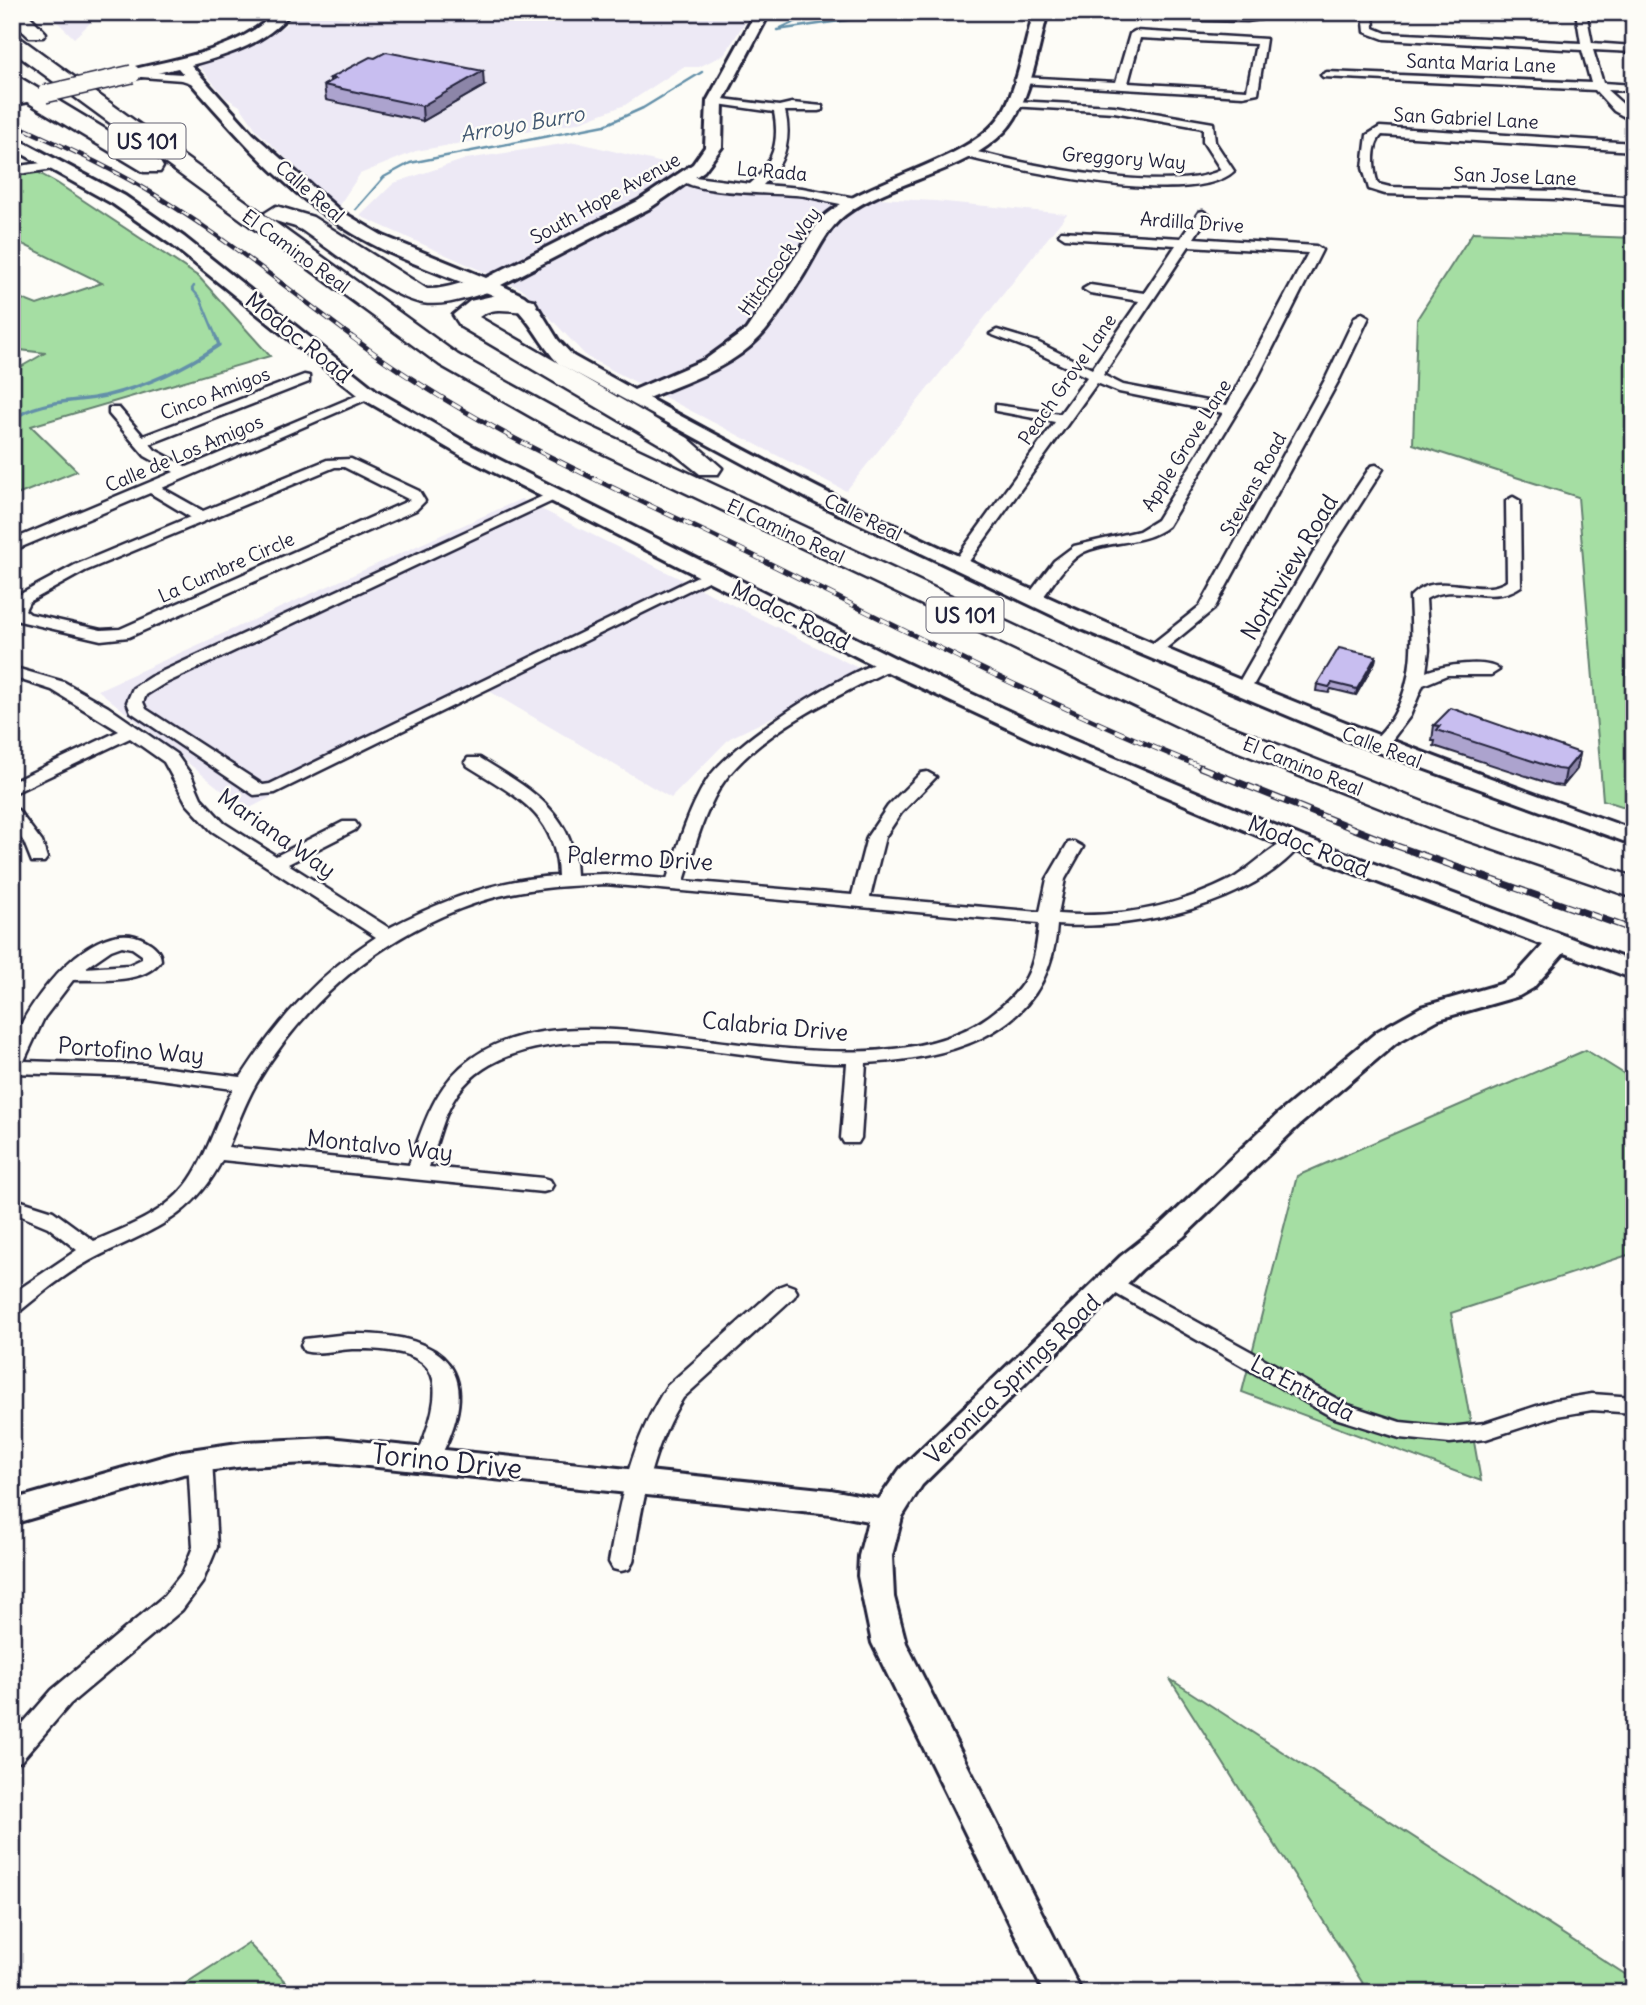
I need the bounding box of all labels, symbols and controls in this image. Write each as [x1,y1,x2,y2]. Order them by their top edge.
street label: Santa Maria Lane [1406,48,1556,78]
water label: Arroyo Burro [458,100,587,148]
street label: San Gabriel Lane [1393,102,1539,134]
road number: US 101 [108,124,186,158]
street label: Greggory Way [1061,142,1187,174]
street label: South Hope Avenue [526,147,684,249]
street label: Calle Real [271,155,349,227]
street label: La Rada [736,156,808,186]
street label: San Jose Lane [1453,162,1577,190]
street label: Hitchcock Way [733,202,825,320]
street label: El Camino Real [237,204,355,298]
street label: Ardilla Drive [1139,206,1245,238]
street label: Modoc Road [240,285,358,389]
street label: Peach Grove Lane [1013,309,1121,449]
street label: Cinco Amigos [157,361,273,425]
street label: Apple Grove Lane [1136,375,1236,515]
street label: Calle de Los Amigos [101,409,267,497]
street label: Stevens Road [1215,428,1291,540]
street label: Calle Real [820,488,906,546]
street label: Northview Road [1234,489,1344,645]
street label: El Camino Real [723,493,849,569]
street label: La Cumbre Circle [154,526,298,608]
street label: Modoc Road [727,574,855,656]
road number: US 101 [926,598,1004,632]
street label: Calle Real [1339,721,1425,773]
street label: El Camino Real [1239,731,1367,801]
street label: Mariana Way [212,782,342,884]
street label: Modoc Road [1244,808,1374,884]
street label: Palermo Drive [566,840,714,876]
street label: Calabria Drive [701,1005,849,1047]
street label: Portofino Way [57,1030,205,1070]
street label: Montalvo Way [306,1123,454,1167]
street label: Veronica Springs Road [918,1288,1106,1470]
street label: La Entrada [1246,1348,1360,1428]
street label: Torino Drive [370,1435,524,1487]

